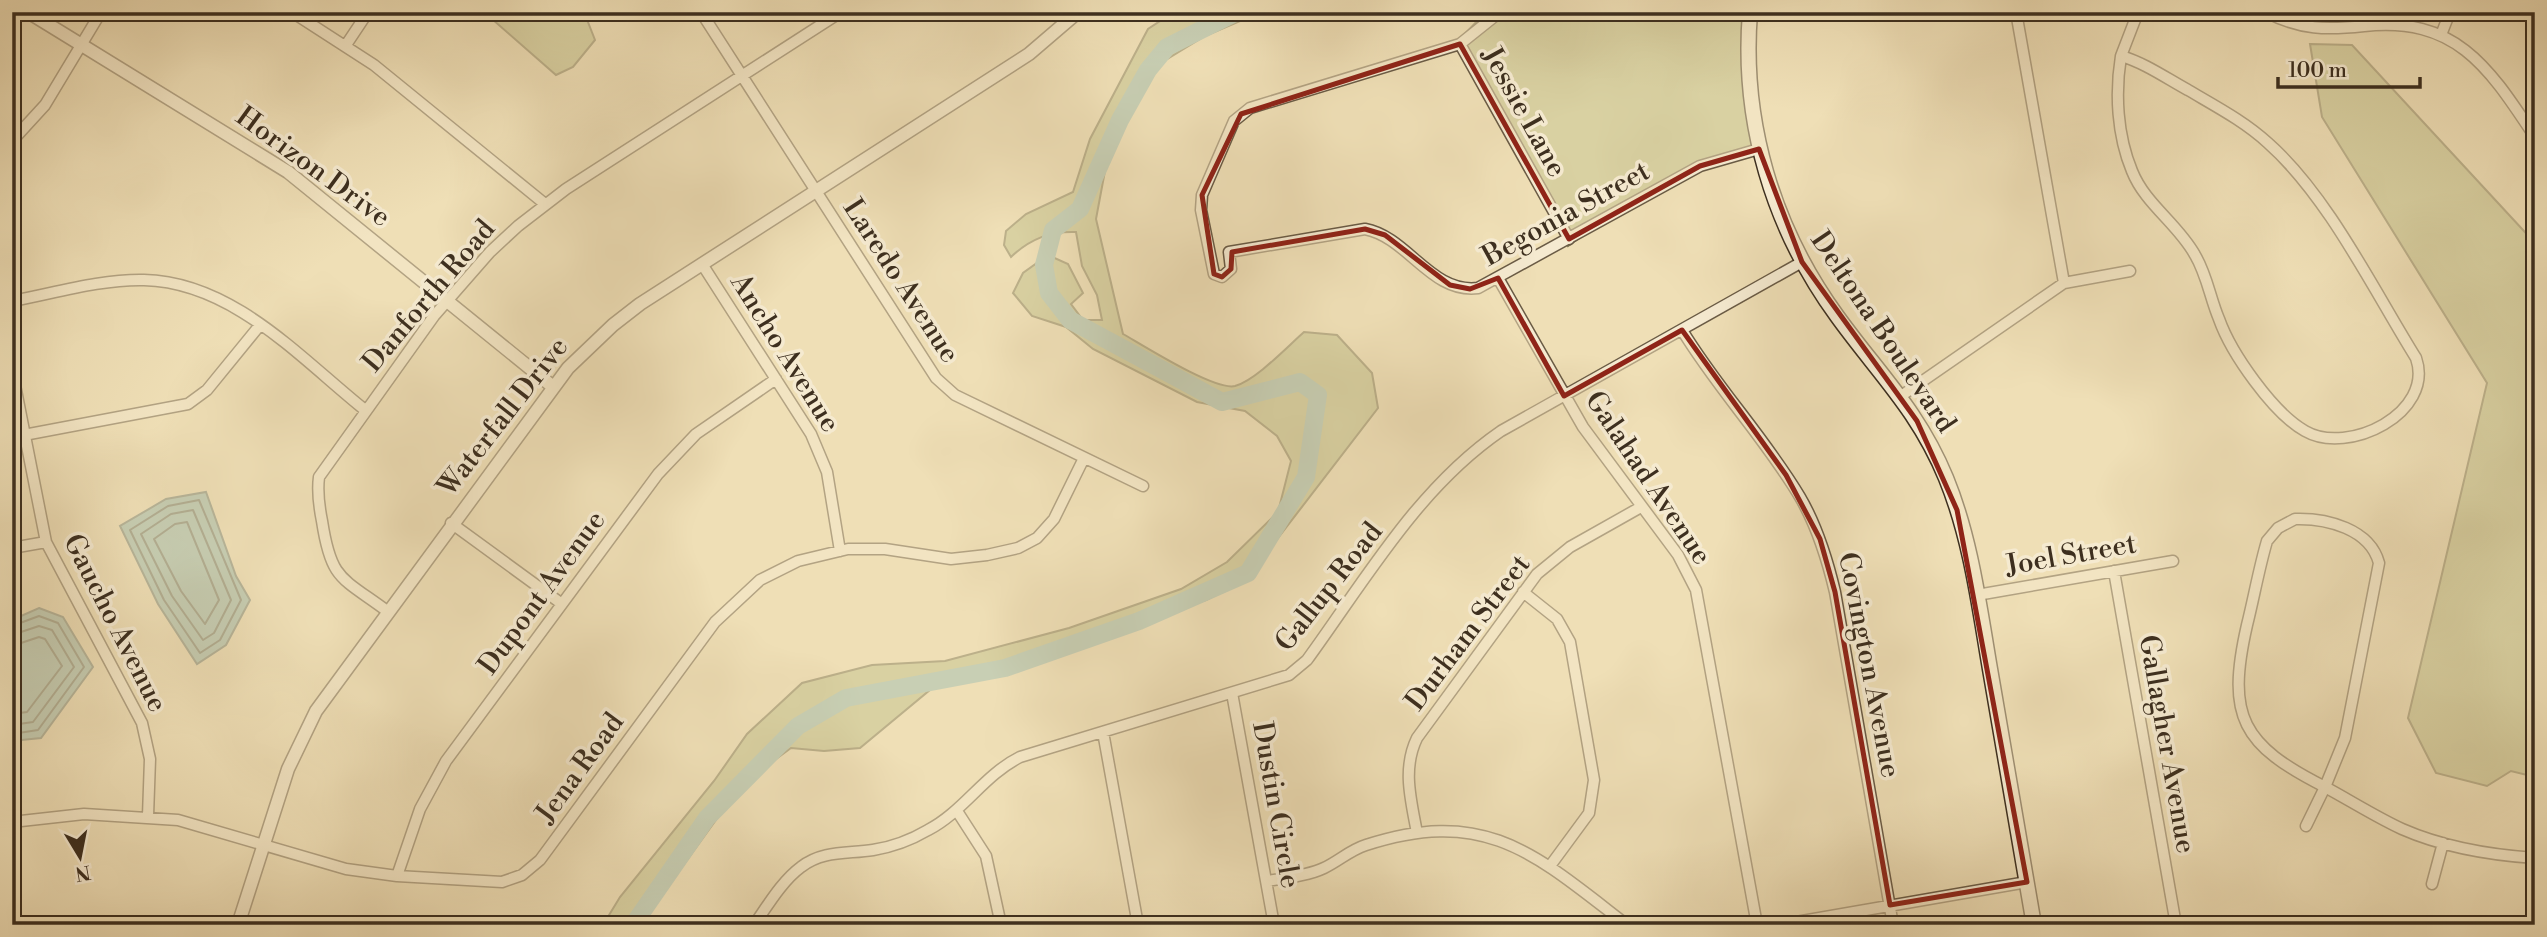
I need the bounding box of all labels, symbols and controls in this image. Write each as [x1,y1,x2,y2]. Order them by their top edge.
street label: Jessie Lane [1473,40,1574,183]
scale bar [2278,46,2419,90]
text: 100 m [2288,58,2347,84]
street label: Horizon Drive [229,99,397,235]
street label: Begonia Street [1475,154,1656,275]
street label: Laredo Avenue [835,192,967,370]
street label: Danforth Road [355,213,503,379]
street label: Deltona Boulevard [1803,225,1963,440]
street label: Ancho Avenue [722,266,848,439]
street label: Waterfall Drive [429,330,576,504]
street label: Galahad Avenue [1577,384,1719,572]
street label: Dupont Avenue [471,504,613,682]
street label: Gallup Road [1268,515,1390,659]
street label: Joel Street [2002,526,2139,584]
street label: Gaucho Avenue [55,528,175,718]
street label: Durham Street [1398,548,1538,718]
street label: Covington Avenue [1830,549,1908,781]
street label: Gallagher Avenue [2131,632,2203,856]
street label: Jena Road [528,706,632,831]
street label: Dustin Circle [1244,719,1308,891]
north arrow [46,822,116,892]
text: N [73,860,92,886]

